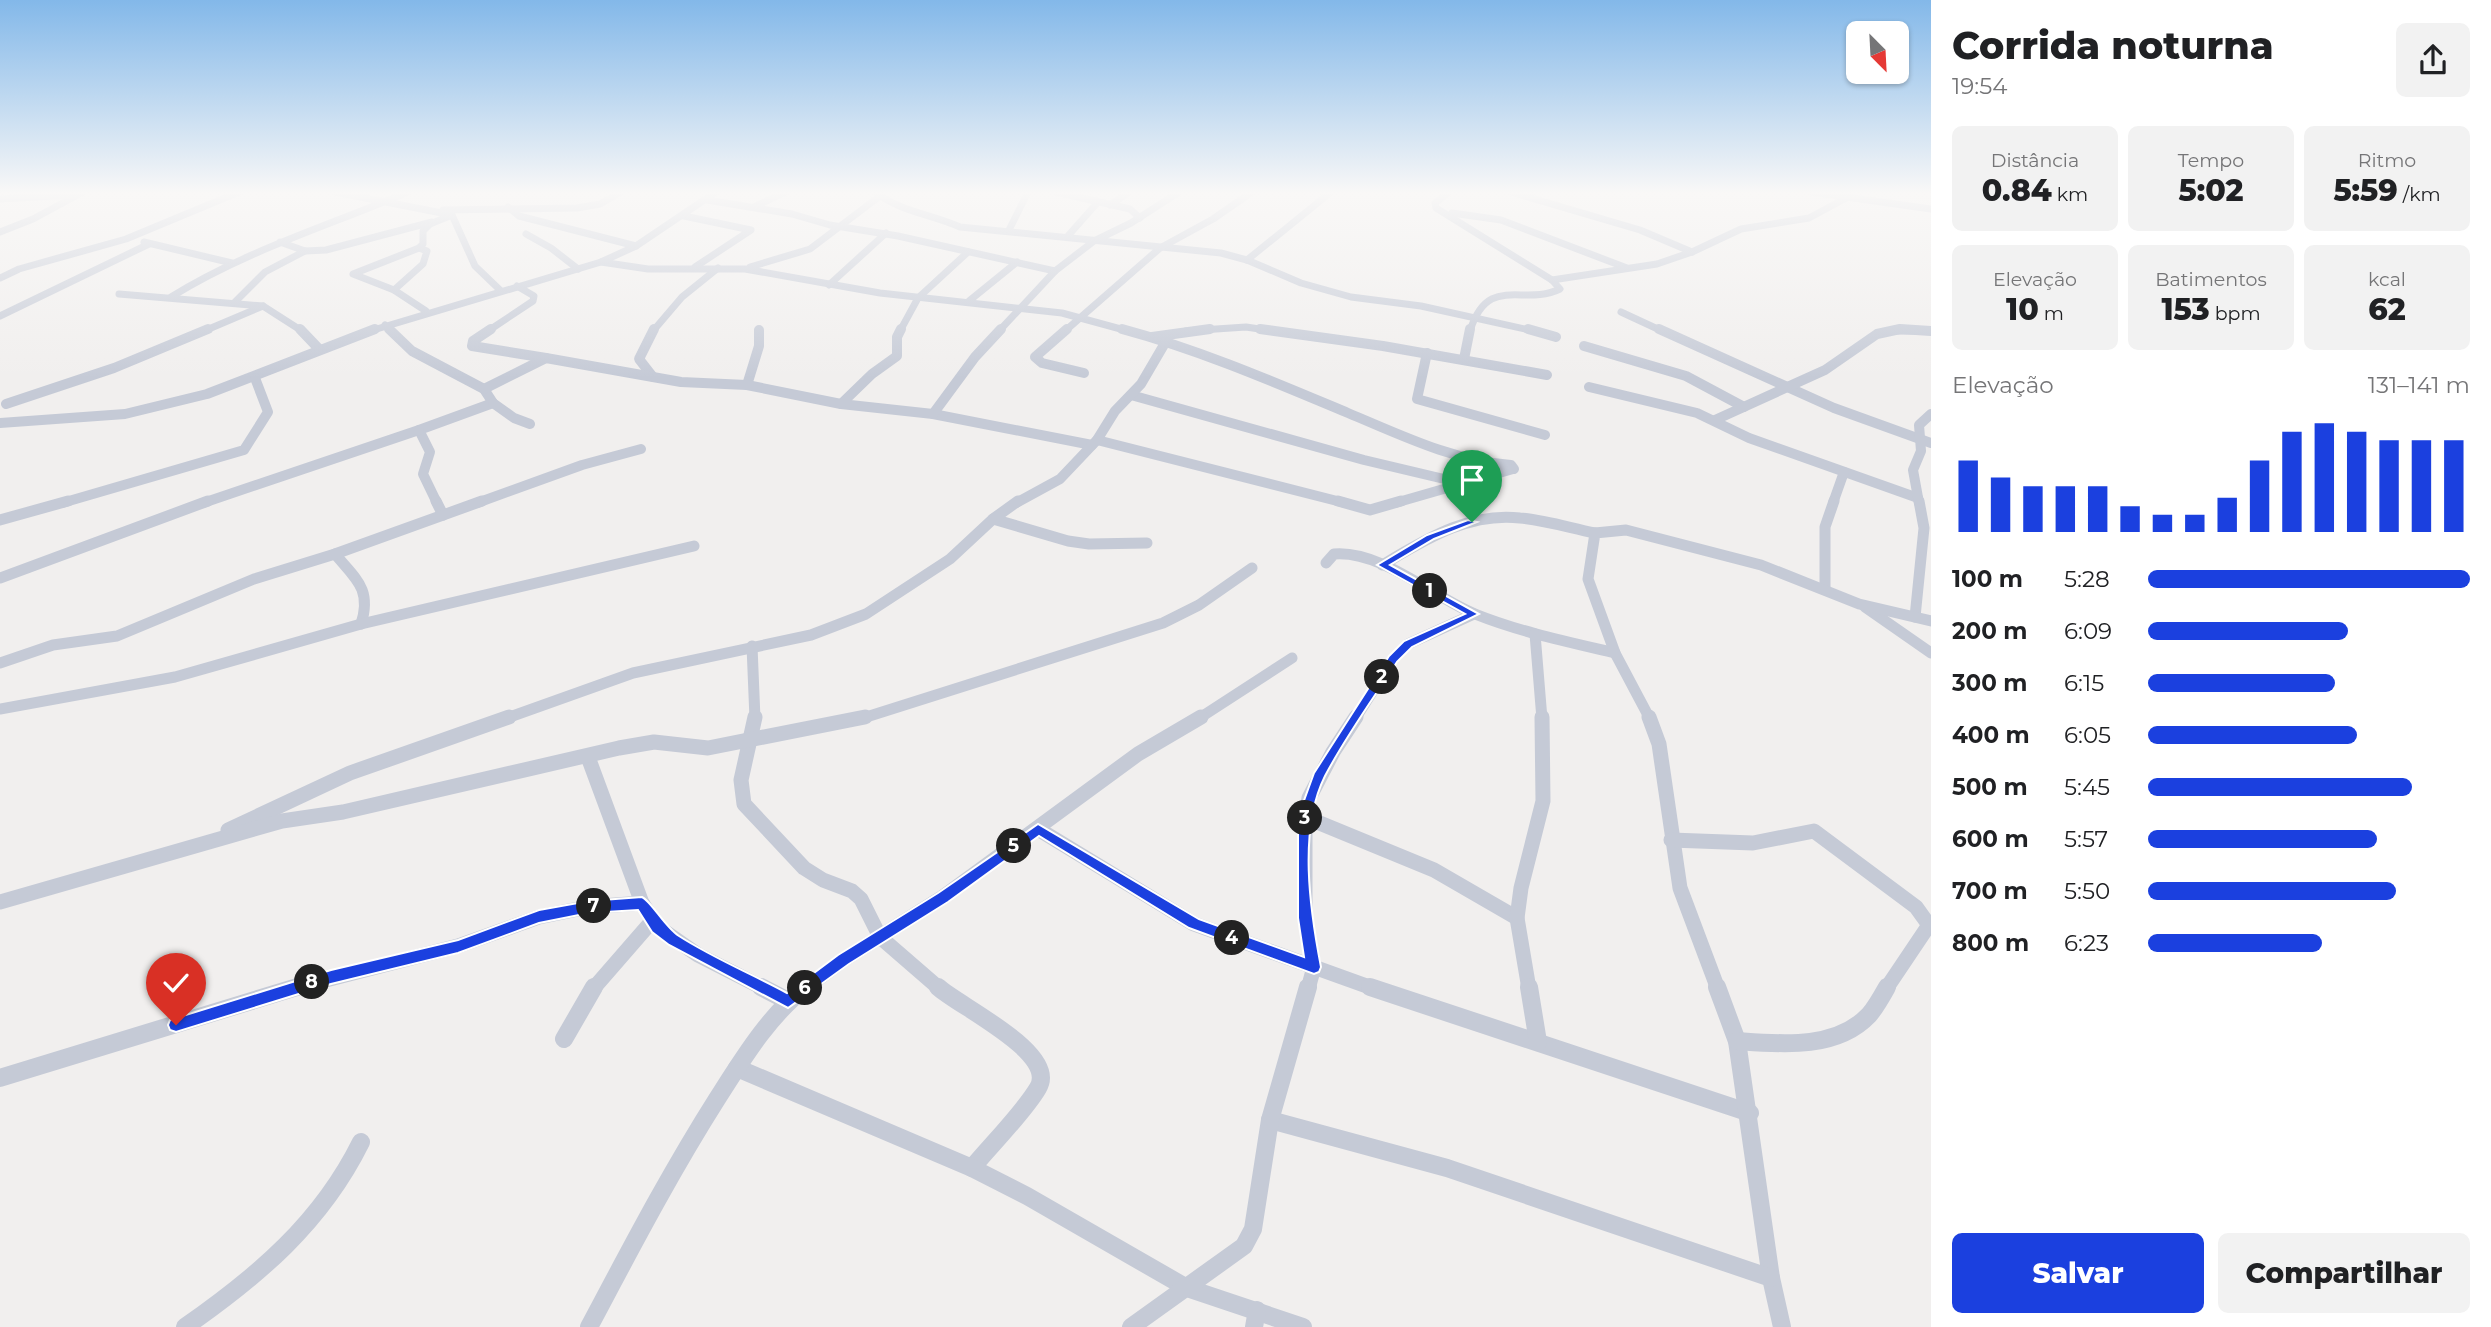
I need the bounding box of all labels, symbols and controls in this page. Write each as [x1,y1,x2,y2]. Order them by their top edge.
north arrow [1846,21,1909,84]
map controls [1846,21,1909,84]
text: Corrida noturna [1952,22,2274,69]
button: share [2396,23,2470,97]
text: 19:54 [1952,72,2007,100]
text: Distância [1991,149,2079,172]
text: Tempo [2178,149,2244,172]
text: Ritmo [2358,149,2416,172]
text: 0.84 [1982,172,2052,209]
text: 5:02 [2178,172,2244,209]
text: 5:59 [2333,172,2398,209]
text: km [2052,183,2088,206]
text: /km [2398,183,2441,206]
text: Elevação [1993,268,2077,291]
text: Batimentos [2155,268,2267,291]
text: kcal [2368,268,2406,291]
text: 10 [2006,291,2039,328]
text: 153 [2161,291,2210,328]
text: 62 [2368,291,2406,328]
text: m [2039,302,2064,325]
text: bpm [2210,302,2261,325]
text: Elevação [1952,371,2054,399]
text: 131–141 m [2368,371,2470,399]
pin [1442,450,1502,522]
icon: arrive [1453,461,1491,499]
text: 100 m [1952,565,2023,593]
text: 5:28 [2064,565,2110,593]
pin: 1 [1412,574,1448,608]
text: 1 [1426,579,1433,602]
text: 200 m [1952,617,2027,645]
text: 6:09 [2064,617,2112,645]
pin: 2 [1364,660,1400,694]
text: 2 [1376,665,1387,688]
text: 300 m [1952,669,2028,697]
text: 6:15 [2064,669,2104,697]
text: 400 m [1952,721,2030,749]
text: 6:05 [2064,721,2111,749]
text: 500 m [1952,773,2028,801]
text: 5:45 [2064,773,2110,801]
pin: 3 [1288,800,1322,836]
text: 3 [1299,806,1310,829]
text: 600 m [1952,825,2029,853]
text: 5:57 [2064,825,2108,853]
pin: 5 [996,828,1032,864]
text: 5 [1008,834,1019,857]
text: 700 m [1952,877,2028,905]
text: 5:50 [2064,877,2110,905]
pin: 7 [576,888,612,923]
text: 7 [588,894,599,917]
pin: 4 [1214,920,1250,956]
text: 4 [1225,926,1238,949]
text: 800 m [1952,929,2029,957]
text: 6:23 [2064,929,2109,957]
pin [146,953,206,1025]
icon: check [157,964,195,1002]
pin: 8 [294,964,330,1000]
text: 8 [305,970,318,993]
pin: 6 [788,970,822,1006]
text: 6 [798,976,811,999]
button: Salvar [1952,1233,2204,1313]
button: Compartilhar [2218,1233,2470,1313]

